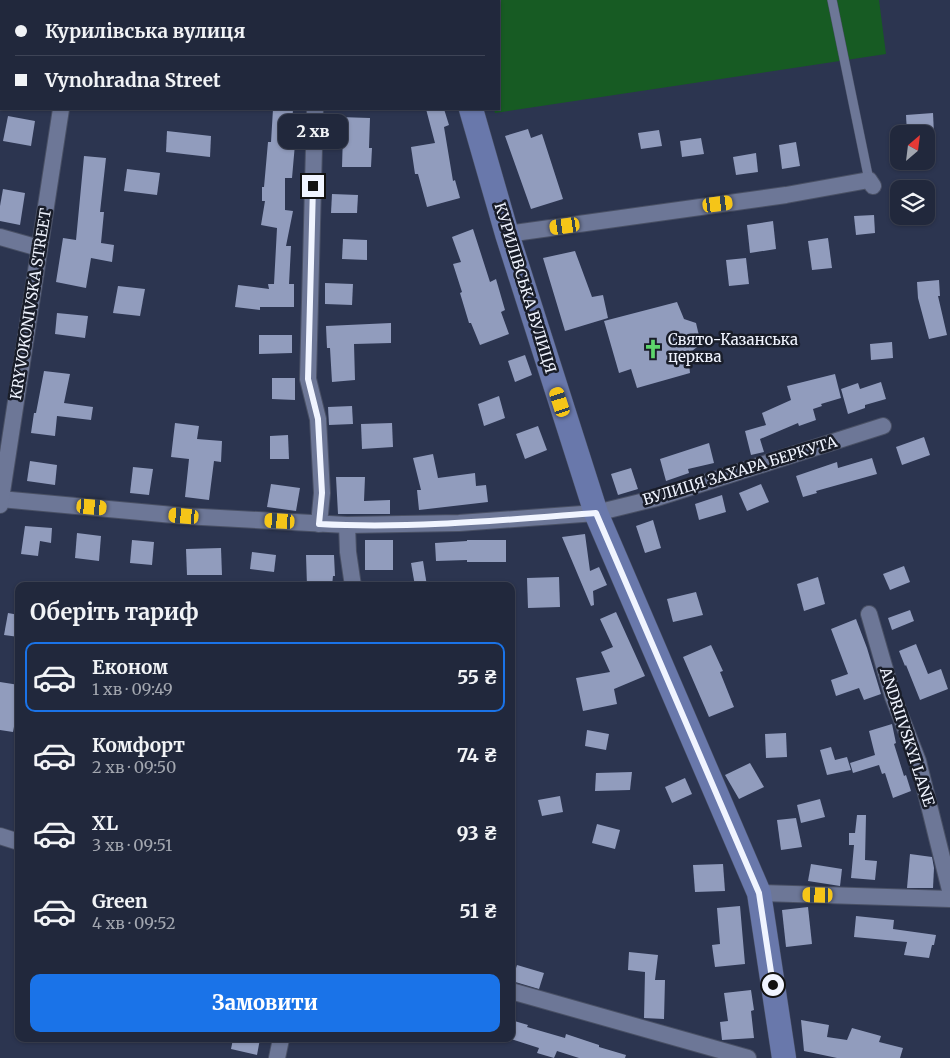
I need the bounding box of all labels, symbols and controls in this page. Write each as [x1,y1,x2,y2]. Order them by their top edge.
text: Курилівська вулиця [45,19,245,43]
text: Vynohradna Street [45,68,221,92]
callout: 2 хв [278,114,348,148]
text: 2 хв [296,121,330,141]
north arrow [890,125,935,170]
map controls [890,125,935,225]
route end [302,175,324,197]
button: layers [890,180,935,225]
car [702,195,733,213]
street label: КУРИЛІВСЬКА ВУЛИЦЯ [490,200,561,376]
street label: KRYVOKONIVSKA STREET [6,206,55,401]
car [549,216,580,236]
place label: Свято-Казанська церква [668,330,798,366]
church icon: Свято-Казанська церква [642,338,664,360]
car [548,385,571,419]
street label: ВУЛИЦЯ ЗАХАРА БЕРКУТА [640,432,840,509]
car [76,498,107,516]
car [168,507,199,525]
car [264,513,295,529]
text: Оберіть тариф [30,598,199,626]
icon: car [32,655,77,700]
text: Економ [92,655,168,679]
street label: ANDRIIVSKYI LANE [876,664,939,809]
text: 55 ₴ [457,665,498,689]
text: 1 хв · 09:49 [92,679,173,699]
icon: car [32,733,77,778]
text: Комфорт [92,733,185,757]
text: 74 ₴ [457,743,498,767]
text: 2 хв · 09:50 [92,757,176,777]
icon: car [32,811,77,856]
text: XL [92,811,118,835]
text: 93 ₴ [457,821,498,845]
text: 3 хв · 09:51 [92,835,172,855]
car [802,887,833,903]
icon: car [32,889,77,934]
text: Green [92,889,148,913]
text: 51 ₴ [460,899,498,923]
text: 4 хв · 09:52 [92,913,175,933]
button: Замовити [30,974,500,1032]
route start [762,974,784,996]

